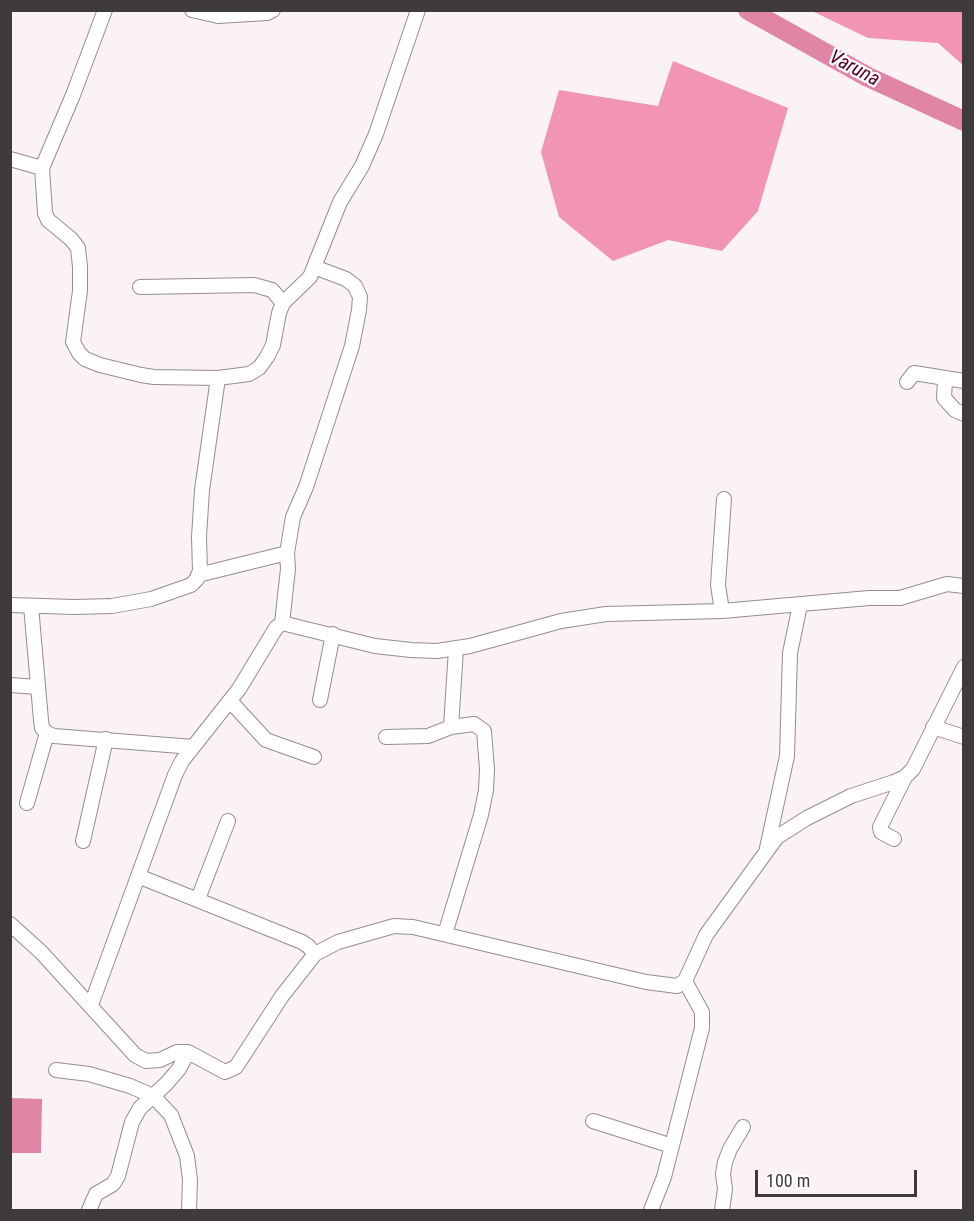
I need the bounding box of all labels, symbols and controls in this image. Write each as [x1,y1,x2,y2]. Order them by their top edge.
water label: Varuna [825,46,883,92]
scale bar [758,1158,920,1196]
text: 100 m [766,1170,810,1191]

